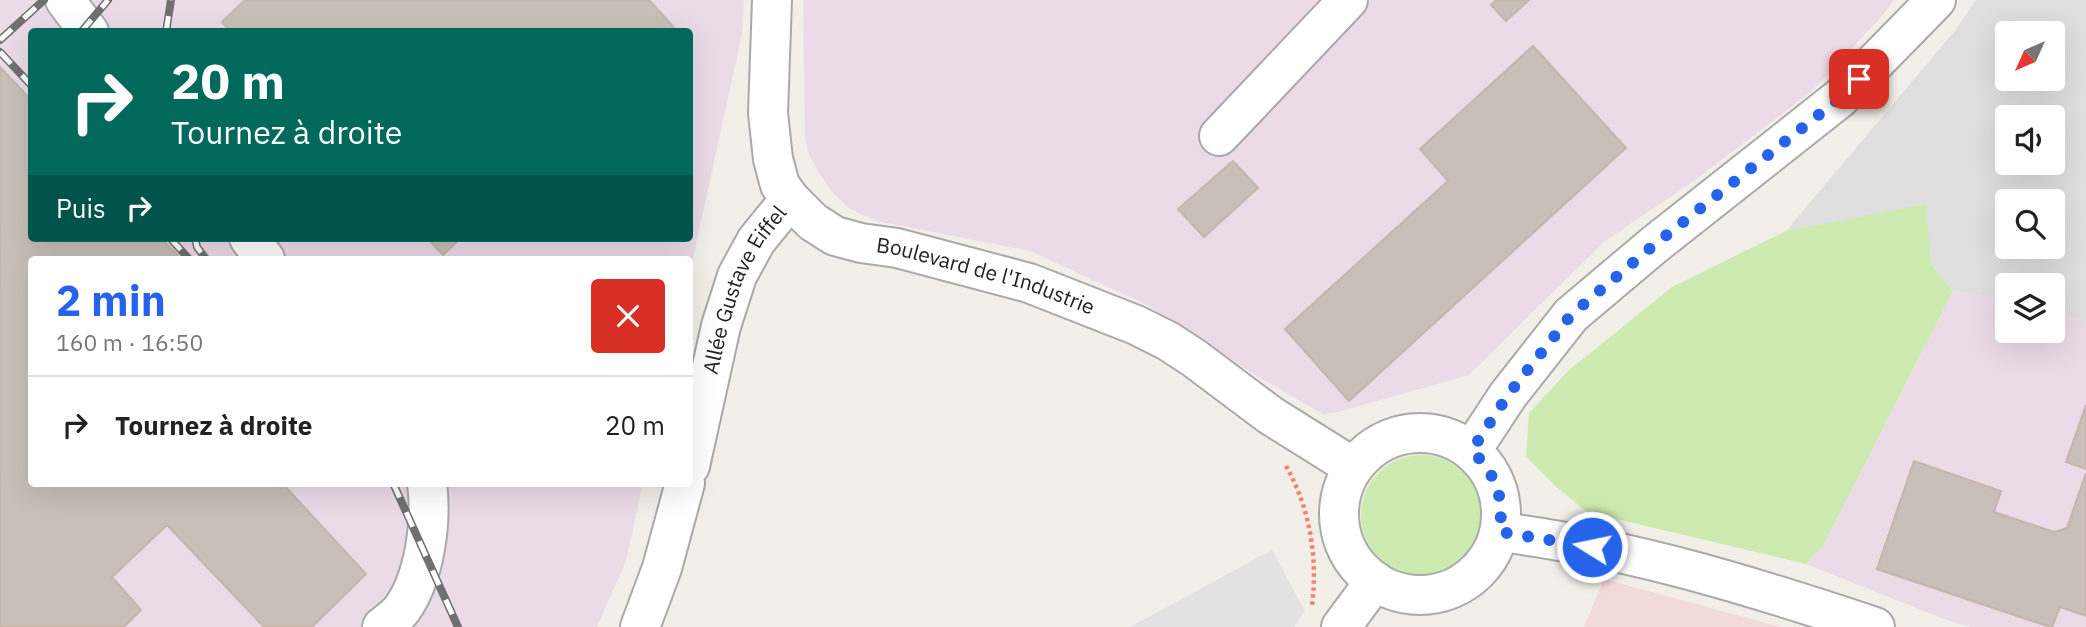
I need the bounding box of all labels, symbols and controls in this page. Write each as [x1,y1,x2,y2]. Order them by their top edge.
north arrow [1995,21,2065,91]
map controls [1995,21,2065,343]
text: 20 m [171,49,285,112]
pin [1829,49,1889,109]
icon: right [56,56,147,147]
icon: arrive [1840,60,1878,98]
button: sound [1995,105,2065,175]
text: Tournez à droite [171,111,402,153]
icon: right [120,189,158,227]
button: search [1995,189,2065,259]
text: Puis [56,191,106,225]
street label: Allée Gustave Eiffel [696,199,793,376]
street label: Boulevard de l'Industrie [875,230,1099,320]
text: 2 min [56,273,166,328]
button: layers [1995,273,2065,343]
button: close [591,279,665,353]
text: 160 m · 16:50 [56,327,203,357]
icon: right [56,406,94,444]
text: Tournez à droite [115,408,312,442]
text: 20 m [605,408,665,442]
position arrow [1555,510,1629,584]

